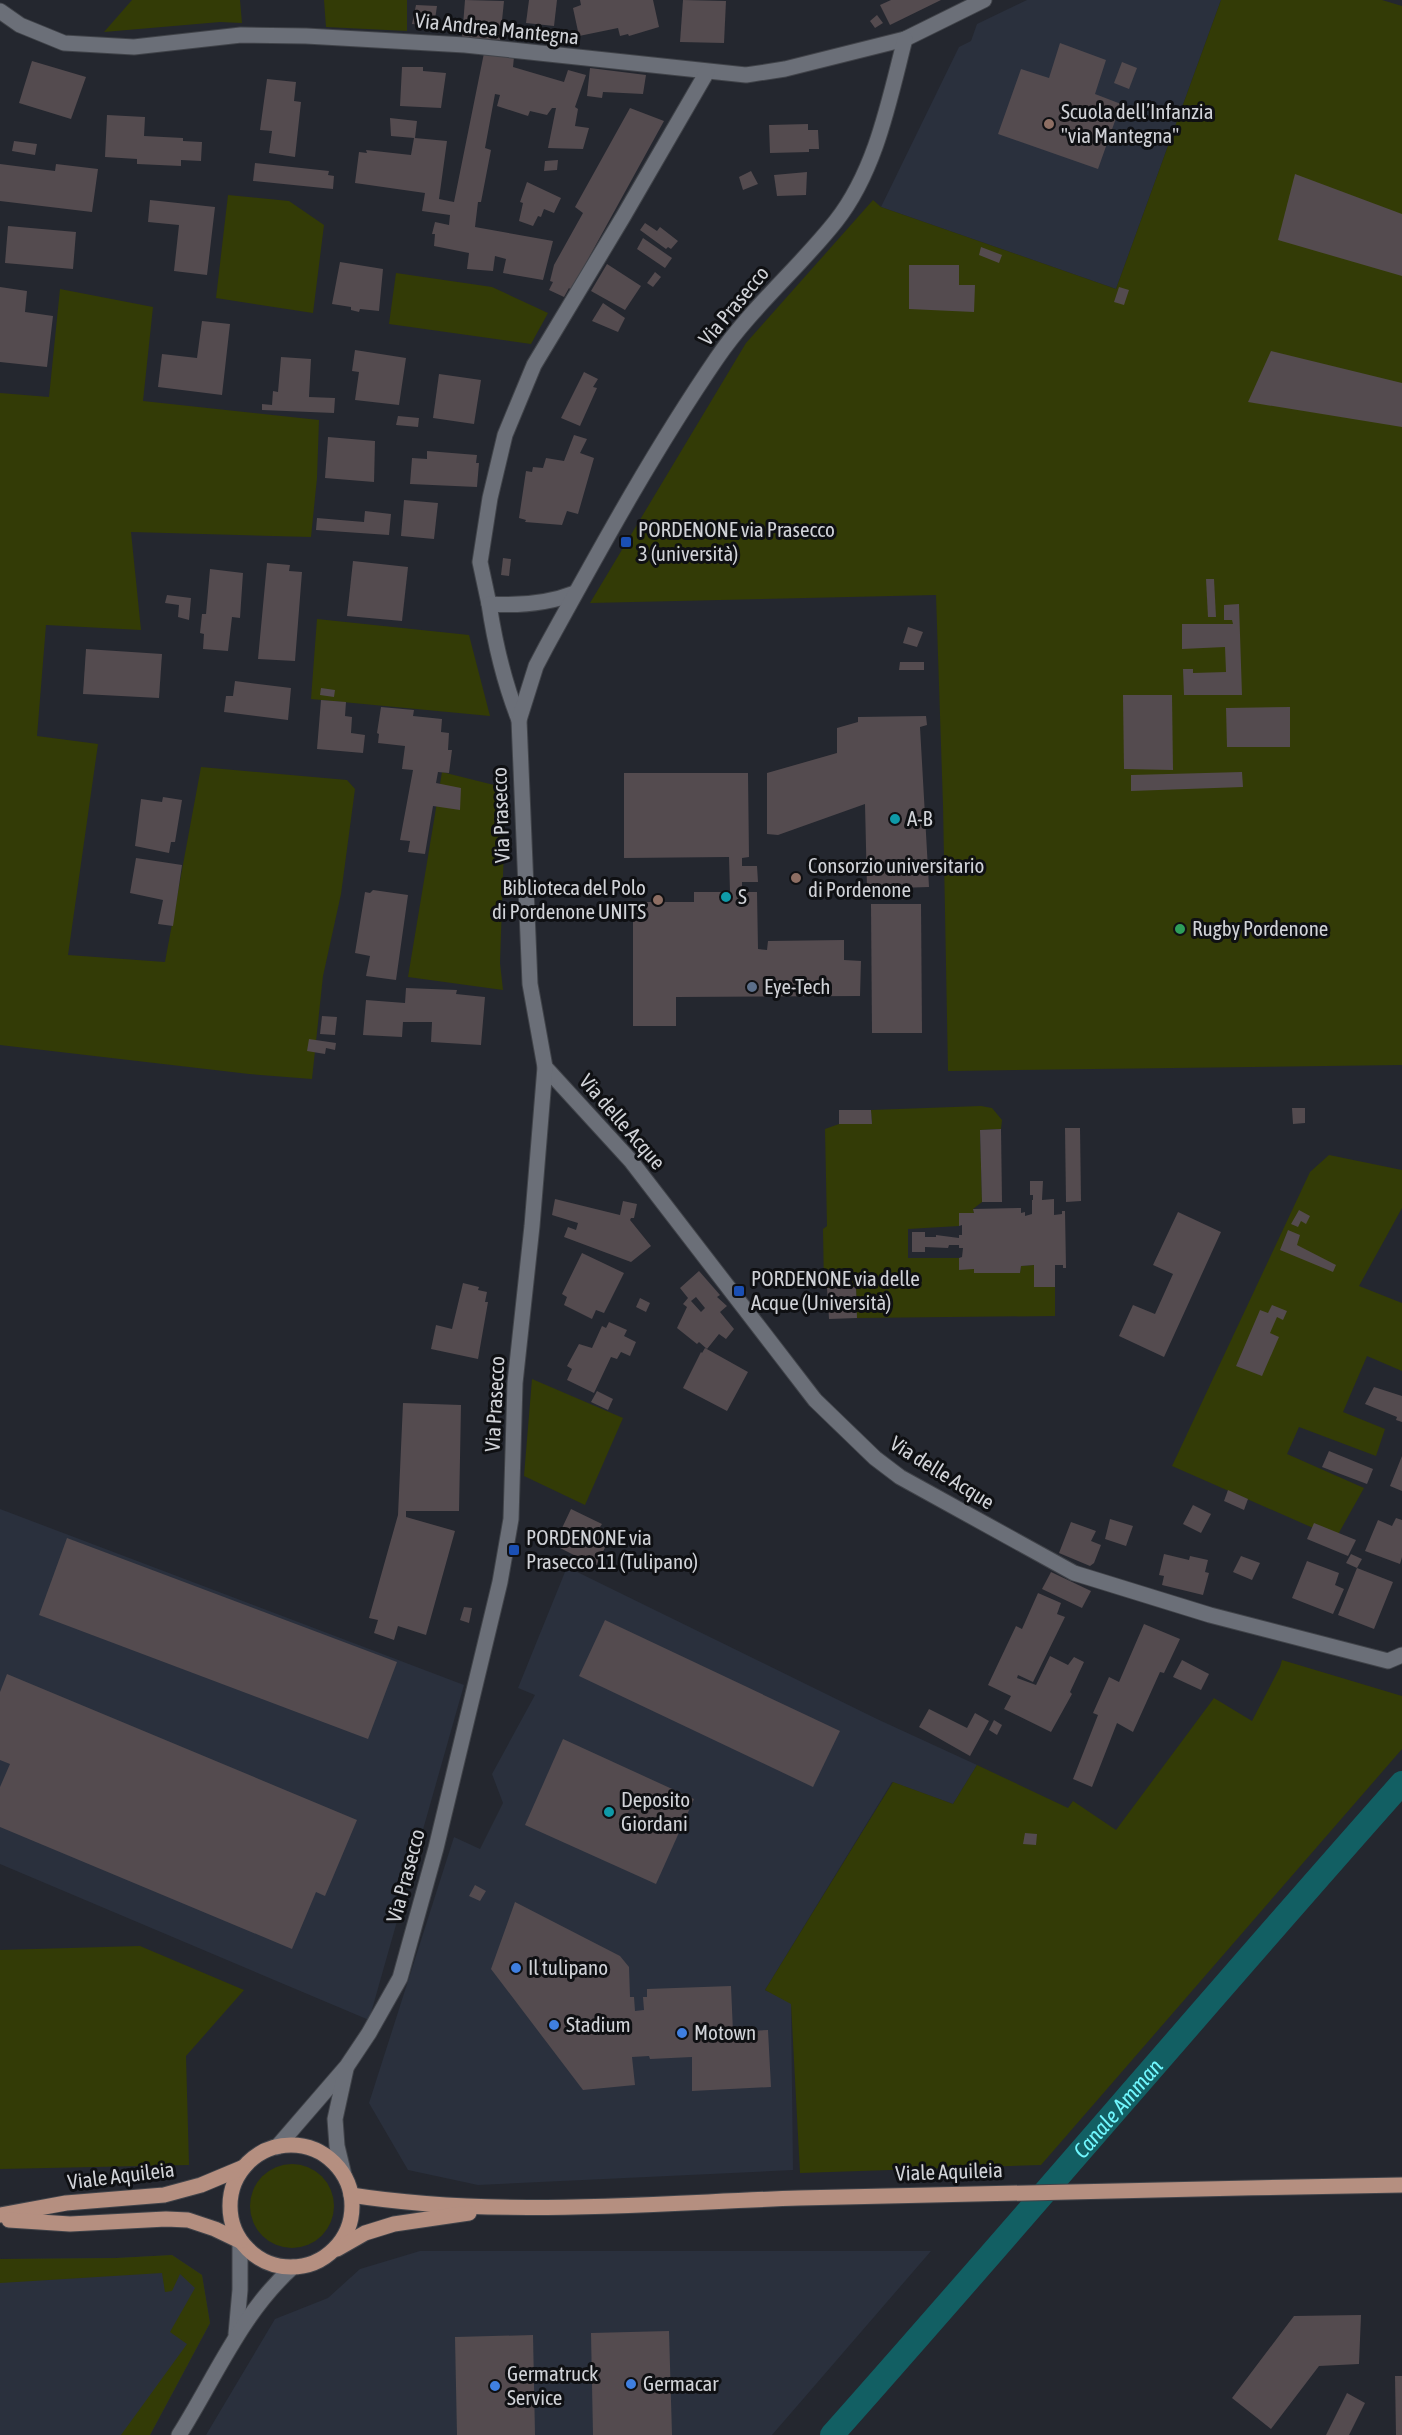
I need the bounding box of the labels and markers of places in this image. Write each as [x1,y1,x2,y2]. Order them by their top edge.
place label: Scuola dell’Infanzia "via Mantegna" [1061,99,1213,147]
marker: Scuola dell’Infanzia "via Mantegna" [1042,117,1056,131]
place label: PORDENONE via Prasecco 3 (università) [638,517,835,565]
marker: PORDENONE via Prasecco 3 (università) [619,535,633,549]
place label: A-B [907,806,933,830]
marker: A-B [888,812,902,826]
place label: Consorzio universitario di Pordenone [808,853,984,901]
marker: Consorzio universitario di Pordenone [789,871,803,885]
place label: Biblioteca del Polo di Pordenone UNITS [492,875,646,923]
place label: S [738,884,747,908]
marker: S [719,890,733,904]
marker: Biblioteca del Polo di Pordenone UNITS [651,893,665,907]
place label: Rugby Pordenone [1192,916,1328,940]
marker: Rugby Pordenone [1173,922,1187,936]
place label: Eye-Tech [764,974,830,998]
marker: Eye-Tech [745,980,759,994]
place label: PORDENONE via delle Acque (Università) [751,1266,920,1314]
marker: PORDENONE via delle Acque (Università) [732,1284,746,1298]
place label: PORDENONE via Prasecco 11 (Tulipano) [526,1525,698,1573]
marker: PORDENONE via Prasecco 11 (Tulipano) [507,1543,521,1557]
place label: Deposito Giordani [621,1787,690,1835]
marker: Deposito Giordani [602,1805,616,1819]
place label: Il tulipano [528,1955,608,1979]
marker: Il tulipano [509,1961,523,1975]
place label: Stadium [566,2012,631,2036]
marker: Stadium [547,2018,561,2032]
place label: Motown [694,2020,756,2044]
marker: Motown [675,2026,689,2040]
place label: Germatruck Service [507,2361,598,2409]
place label: Germacar [643,2371,719,2395]
marker: Germacar [624,2377,638,2391]
marker: Germatruck Service [488,2379,502,2393]

